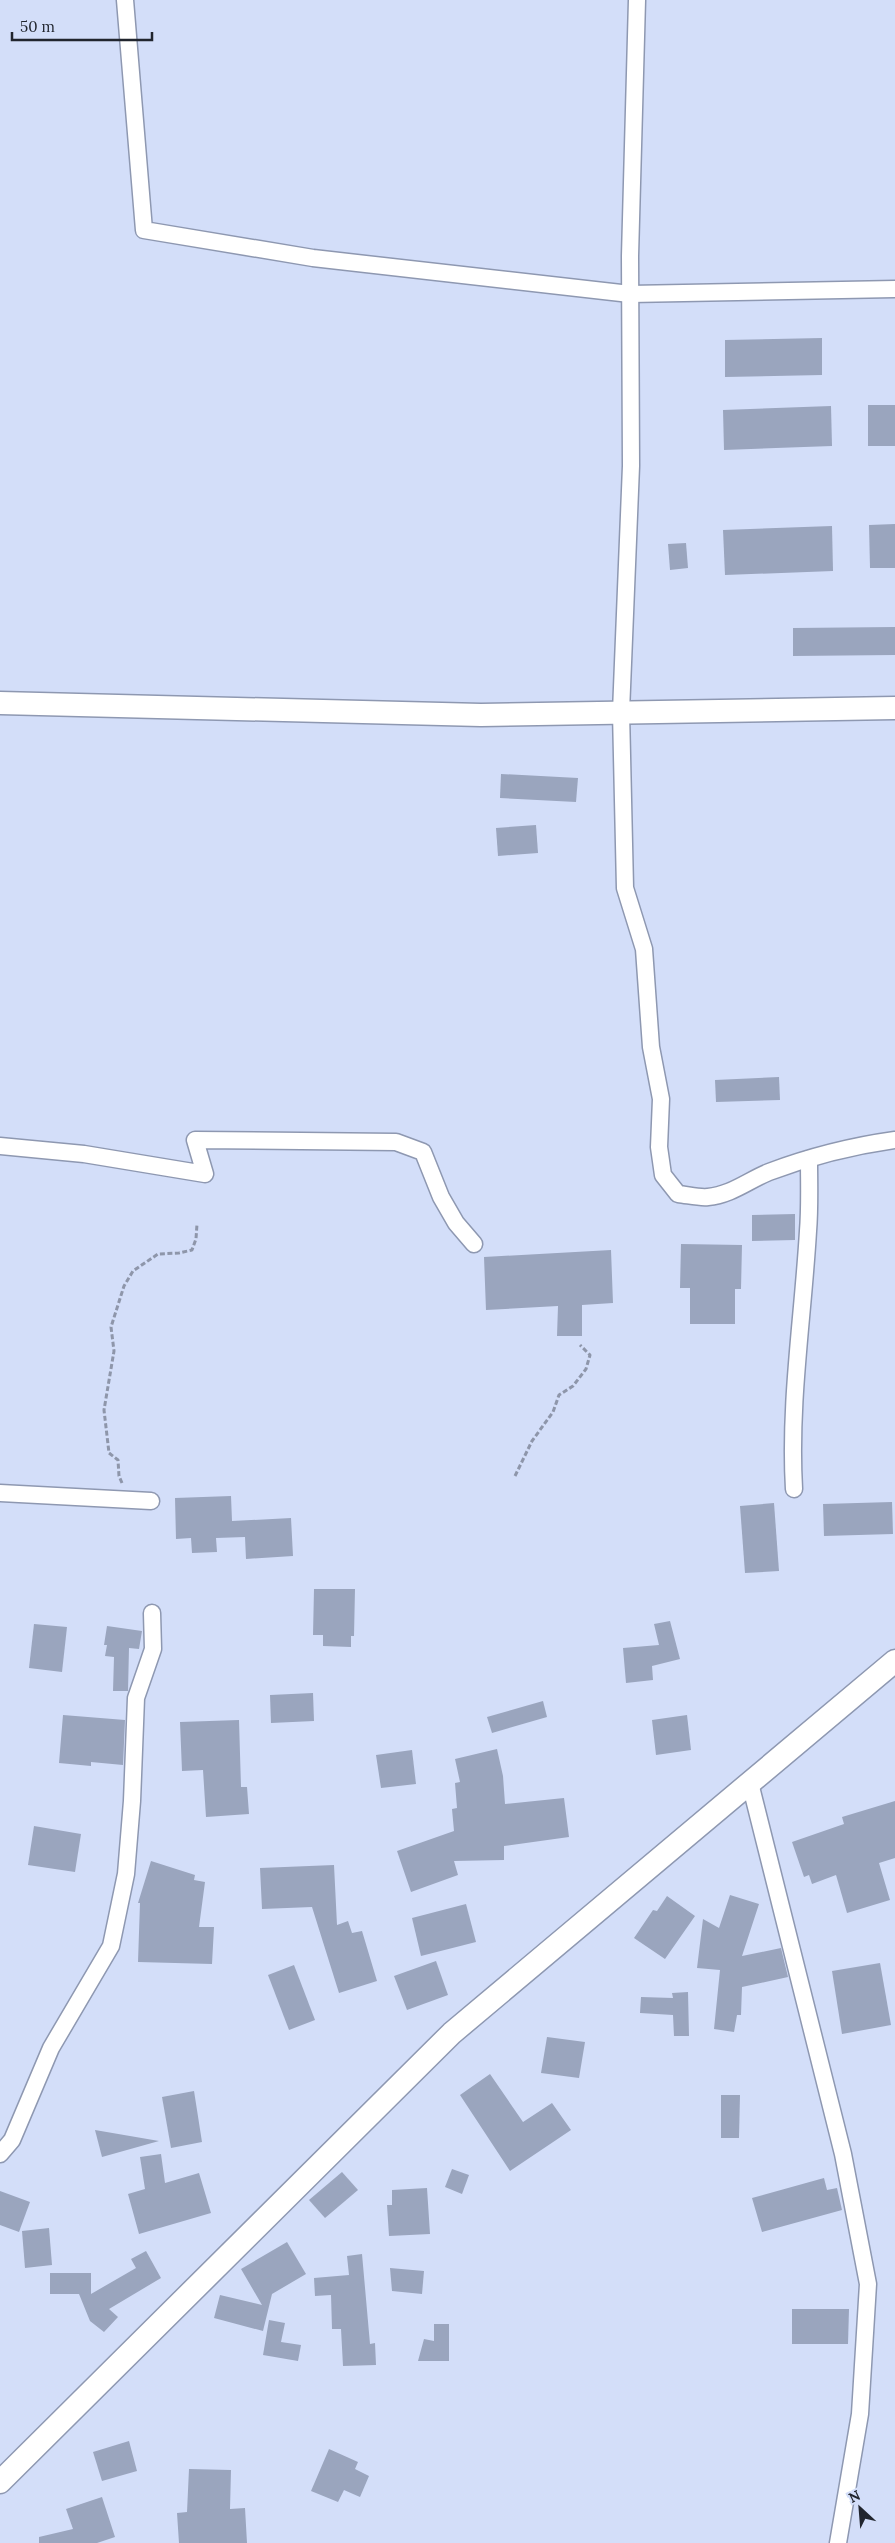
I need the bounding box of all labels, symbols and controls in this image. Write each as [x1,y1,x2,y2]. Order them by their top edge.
scale bar [12,10,152,42]
text: 50 m [20,17,55,36]
north arrow [835,2483,885,2533]
text: N [845,2486,863,2507]

